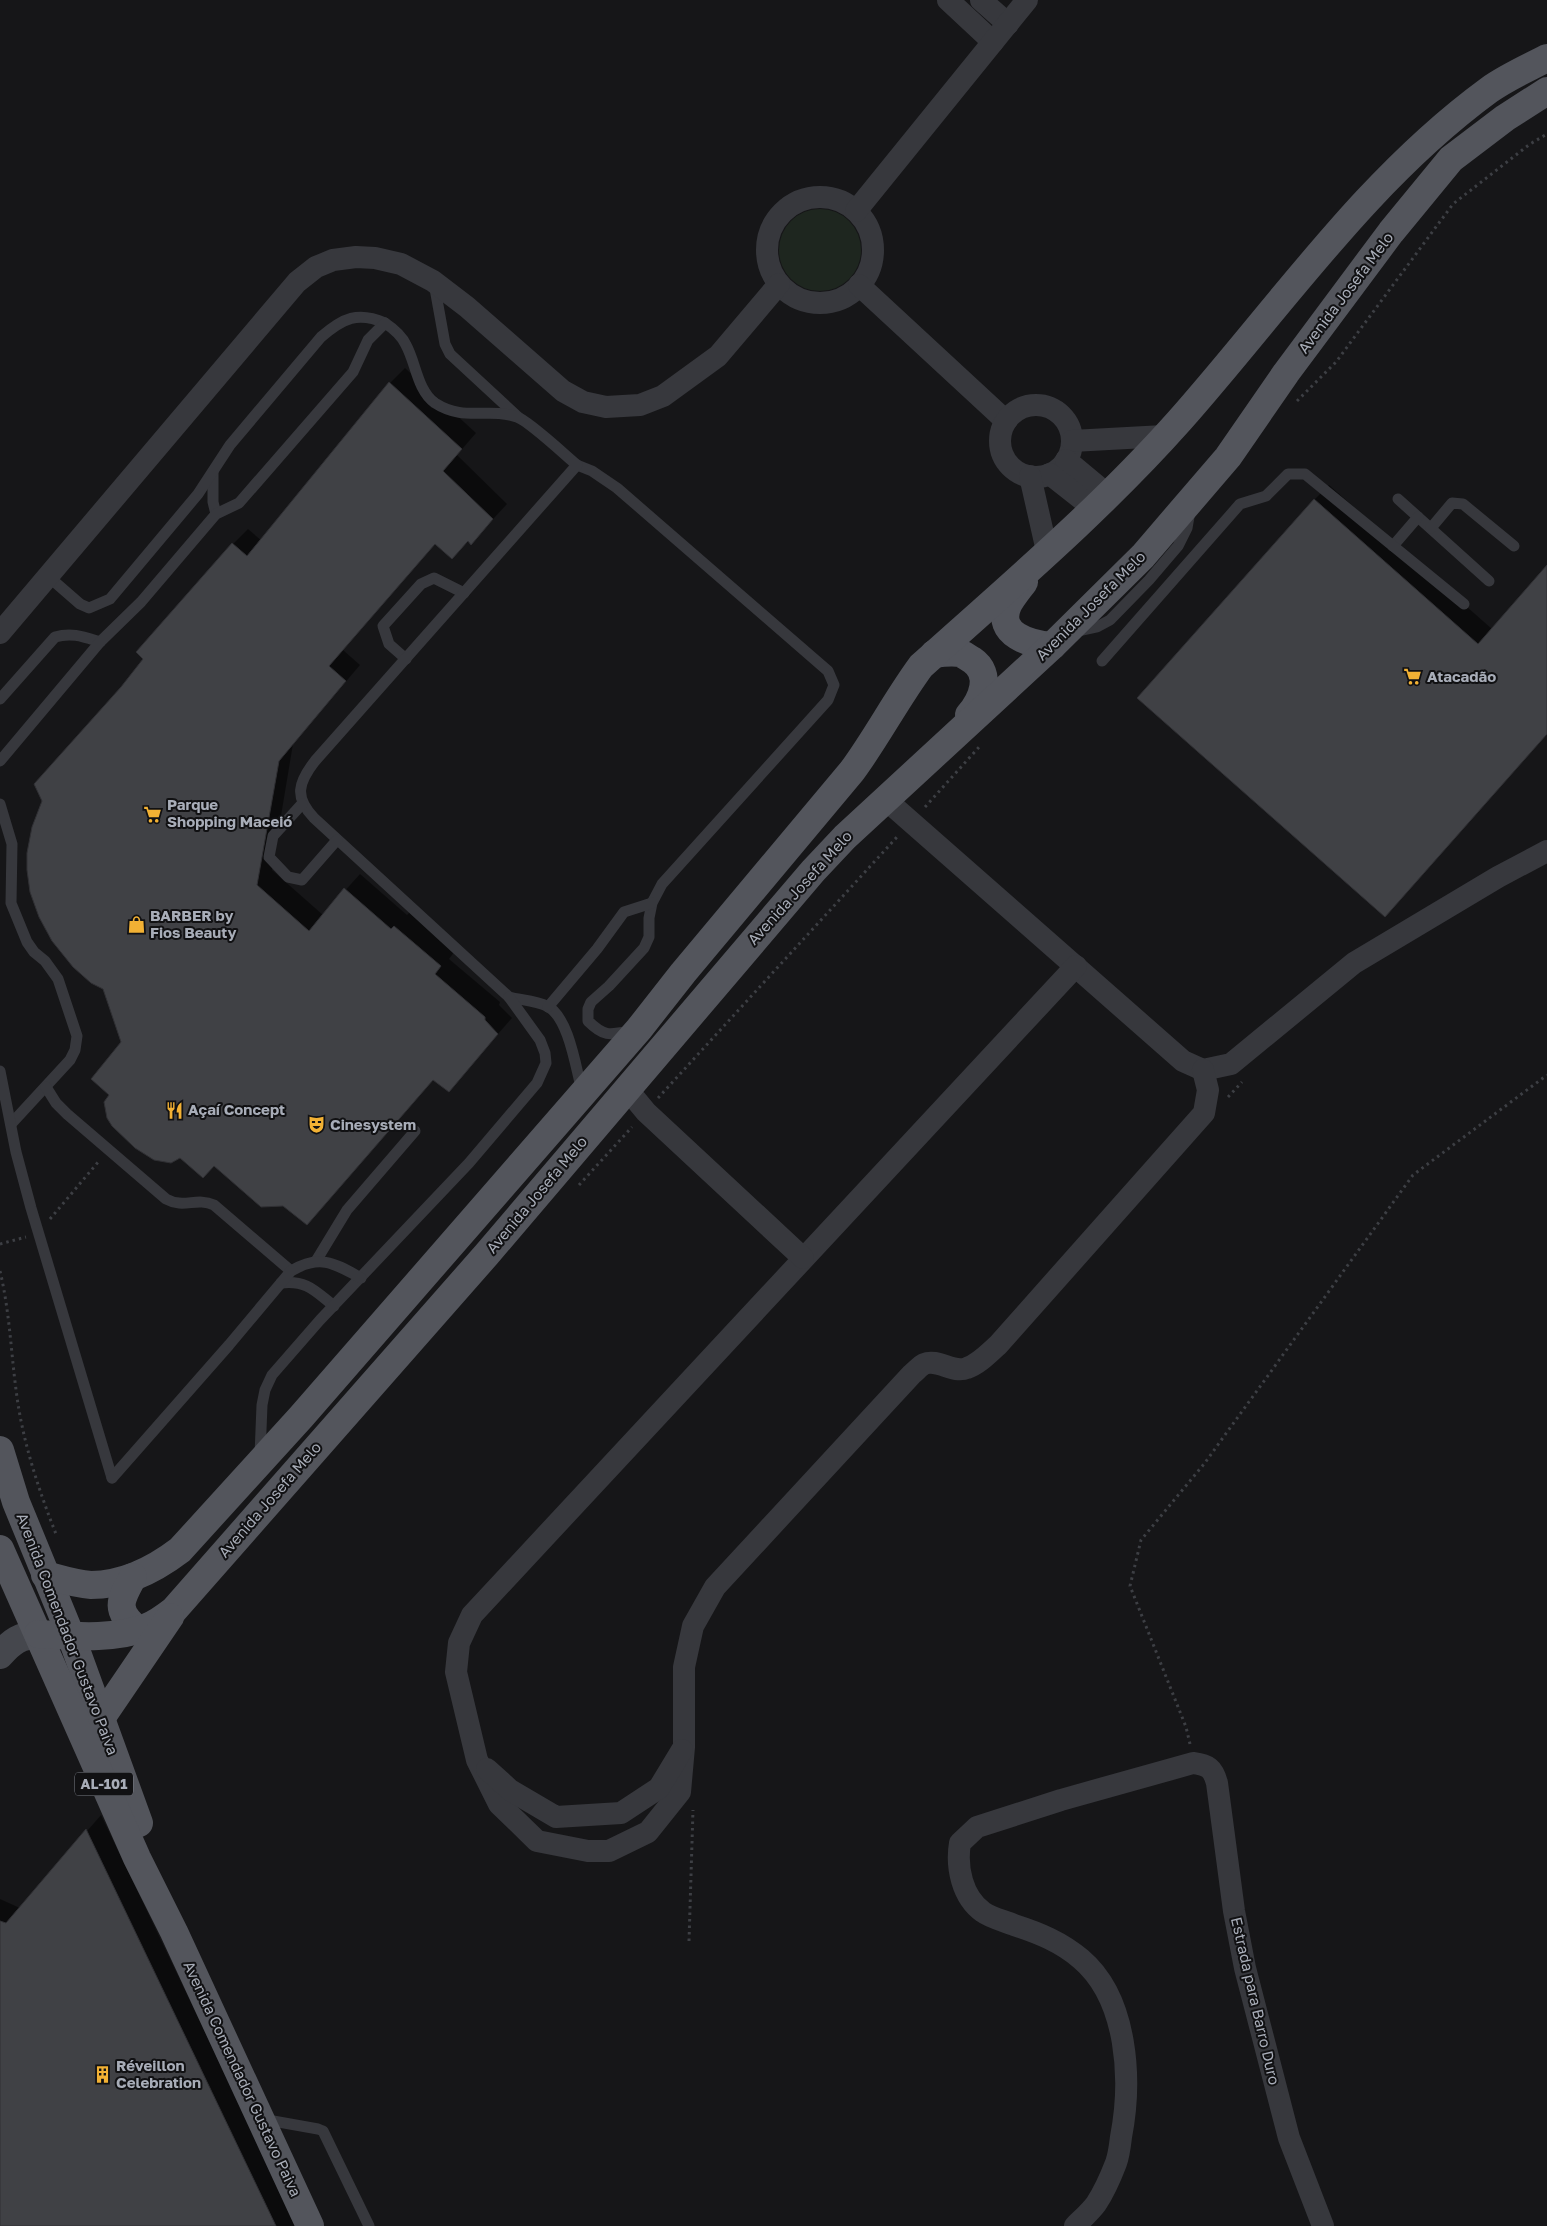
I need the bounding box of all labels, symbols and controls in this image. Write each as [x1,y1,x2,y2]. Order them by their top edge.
street label: Avenida Josefa Melo [1294,228,1397,357]
street label: Avenida Josefa Melo [1032,547,1149,664]
supermarket icon: Atacadão [1403,667,1423,687]
place label: Atacadão [1427,667,1496,685]
place label: Parque Shopping Maceió [167,795,292,830]
supermarket icon: Parque Shopping Maceió [143,804,163,824]
street label: Avenida Josefa Melo [743,827,855,948]
place label: BARBER by Fios Beauty [150,906,236,941]
shop icon: BARBER by Fios Beauty [126,915,146,935]
restaurant icon: Açaí Concept [164,1100,184,1120]
place label: Açaí Concept [188,1100,285,1118]
theatre icon: Cinesystem [306,1115,326,1135]
place label: Cinesystem [330,1115,416,1133]
street label: Avenida Josefa Melo [482,1132,590,1256]
street label: Avenida Josefa Melo [214,1438,324,1561]
street label: Avenida Comendador Gustavo Paiva [13,1510,123,1757]
road number: AL-101 [75,1772,133,1796]
street label: Estrada para Barro Duro [1228,1915,1284,2086]
street label: Avenida Comendador Gustavo Paiva [180,1958,306,2199]
place label: Réveillon Celebration [116,2056,201,2091]
building icon: Réveillon Celebration [92,2065,112,2085]

